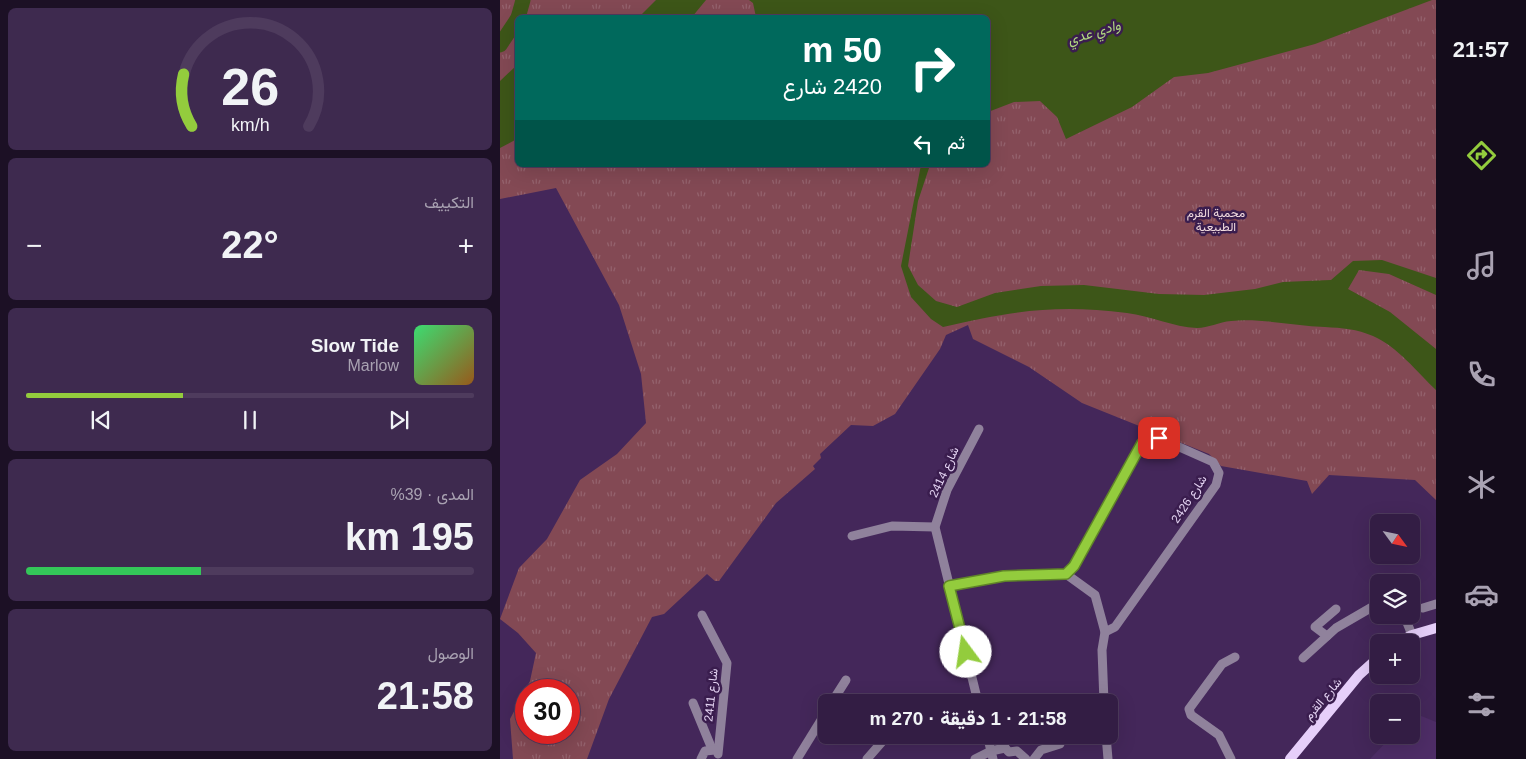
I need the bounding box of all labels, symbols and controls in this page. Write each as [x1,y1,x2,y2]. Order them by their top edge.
water label: وادي عدي [1066,16,1124,51]
text: 50 m [802,30,882,69]
icon: right [900,35,965,100]
text: 21:57 [1453,37,1509,62]
text: 26 [221,58,279,116]
text: 2420 شارع [783,74,882,99]
text: km/h [231,115,269,135]
icon: left [909,130,937,158]
text: ثم [947,132,965,153]
icon: directions [1464,138,1499,173]
text: التكييف [424,194,474,211]
park label: محمية القرم الطبيعية [1187,206,1245,234]
text: 22° [221,224,279,266]
text: − [26,230,42,261]
text: + [458,230,474,261]
icon: music [1464,248,1499,283]
text: Slow Tide [311,335,399,356]
text: Marlow [347,357,399,374]
icon: phone [1464,357,1499,392]
icon: previous [87,406,115,434]
icon: pause [236,406,264,434]
icon: next [385,406,413,434]
pin [1138,417,1180,459]
icon: arrive [1145,424,1173,452]
street label: 2414 شارع [926,444,964,500]
icon: climate [1464,467,1499,502]
street label: 2426 شارع [1168,472,1211,527]
text: المدى · 39% [390,486,474,503]
north arrow [1370,514,1420,564]
map controls [1370,514,1420,744]
text: 195 km [345,516,474,558]
button: layers [1370,574,1420,624]
icon: car [1464,577,1499,612]
position arrow [939,625,991,677]
button: + [1370,634,1420,684]
text: الوصول [428,645,474,662]
street label: شارع 2411 [701,668,723,722]
text: 21:58 [377,675,474,717]
street label: شارع القرم [1301,675,1346,724]
speed limit sign: 30 [515,679,580,744]
icon: filters [1464,687,1499,722]
button: − [1370,694,1420,744]
text: 21:58 · 1 دقيقة · 270 m [869,708,1067,729]

